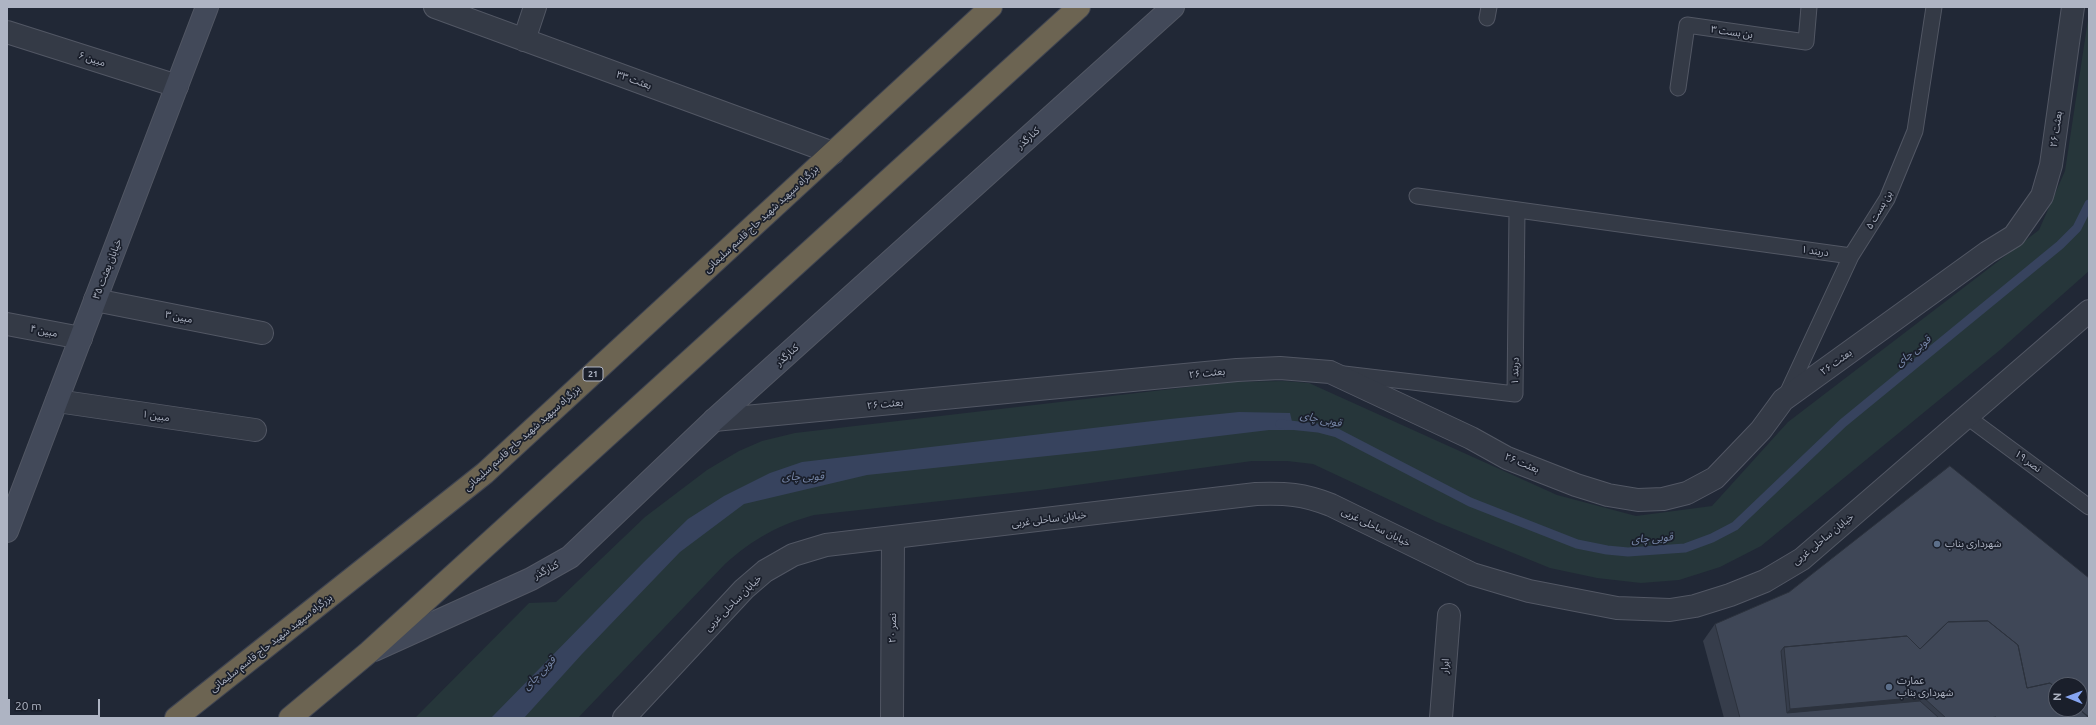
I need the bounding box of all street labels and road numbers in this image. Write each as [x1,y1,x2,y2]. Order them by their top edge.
street label: بن بست ۳ [1710,23,1754,41]
street label: مبین ۶ [77,49,107,69]
street label: بعثت ۳۳ [615,68,653,92]
street label: بعثت ۲۶ [2048,110,2064,148]
street label: کنارگذر [1014,125,1042,151]
street label: بزرگراه سپهبد شهید حاج قاسم سلیمانی [701,163,821,275]
street label: بن بست ۵ [1863,189,1895,231]
street label: خیابان بعثت ۳۵ [90,237,124,301]
street label: دربند ۱ [1801,243,1829,259]
street label: مبین ۳ [164,308,194,326]
street label: مبین ۴ [29,322,59,340]
street label: کنارگذر [773,342,801,368]
street label: بعثت ۲۶ [1818,346,1854,378]
street label: دربند ۱ [1509,357,1521,385]
street label: بعثت ۲۶ [1188,365,1226,381]
road number: 21 [583,367,603,381]
street label: بزرگراه سپهبد شهید حاج قاسم سلیمانی [461,383,583,493]
street label: بعثت ۲۶ [866,396,904,412]
street label: مبین ۱ [141,408,171,424]
street label: نصر ۱۹ [2012,447,2044,475]
street label: بعثت ۲۶ [1503,450,1541,476]
street label: خیابان ساحلی غربی [1340,505,1412,549]
street label: خیابان ساحلی غربی [1011,508,1087,530]
street label: خیابان ساحلی غربی [1790,511,1856,567]
street label: کنارگذر [531,558,561,582]
street label: خیابان ساحلی غربی [702,572,764,634]
street label: بزرگراه سپهبد شهید حاج قاسم سلیمانی [207,591,335,695]
street label: نصر ۲۰ [887,613,899,643]
street label: ابرار [1438,658,1452,674]

